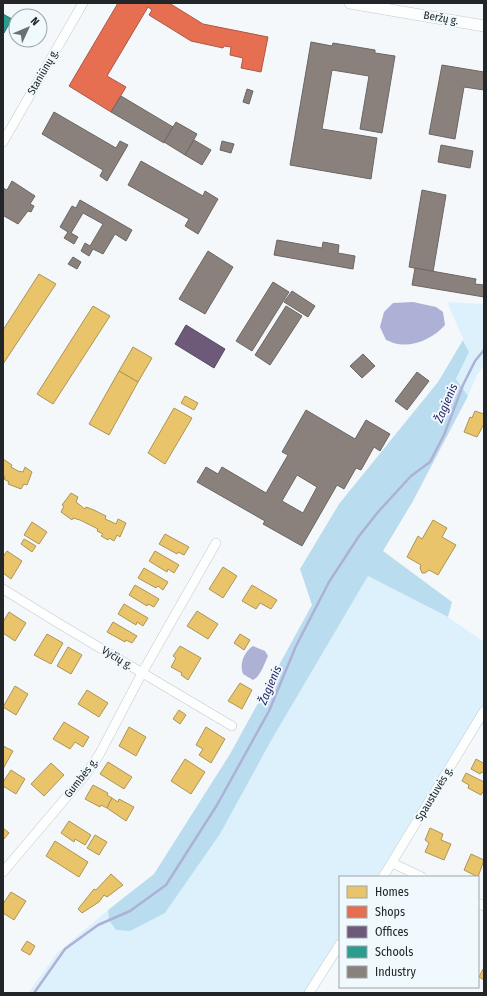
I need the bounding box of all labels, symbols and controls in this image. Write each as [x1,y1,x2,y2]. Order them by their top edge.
north arrow [8,8,48,48]
street label: Beržų g. [422,9,460,27]
text: N [28,15,42,28]
street label: Staniūnų g. [25,47,61,97]
water label: Žagienis [430,381,460,425]
street label: Vyčių g. [99,644,135,672]
water label: Žagienis [254,663,284,707]
street label: Gumbės g. [62,756,100,800]
street label: Spaustuvės g. [413,764,455,824]
legend [339,876,479,988]
text: Homes [375,885,409,899]
text: Shops [375,905,405,919]
text: Offices [375,925,408,939]
text: Schools [375,945,413,959]
text: Industry [375,965,416,979]

